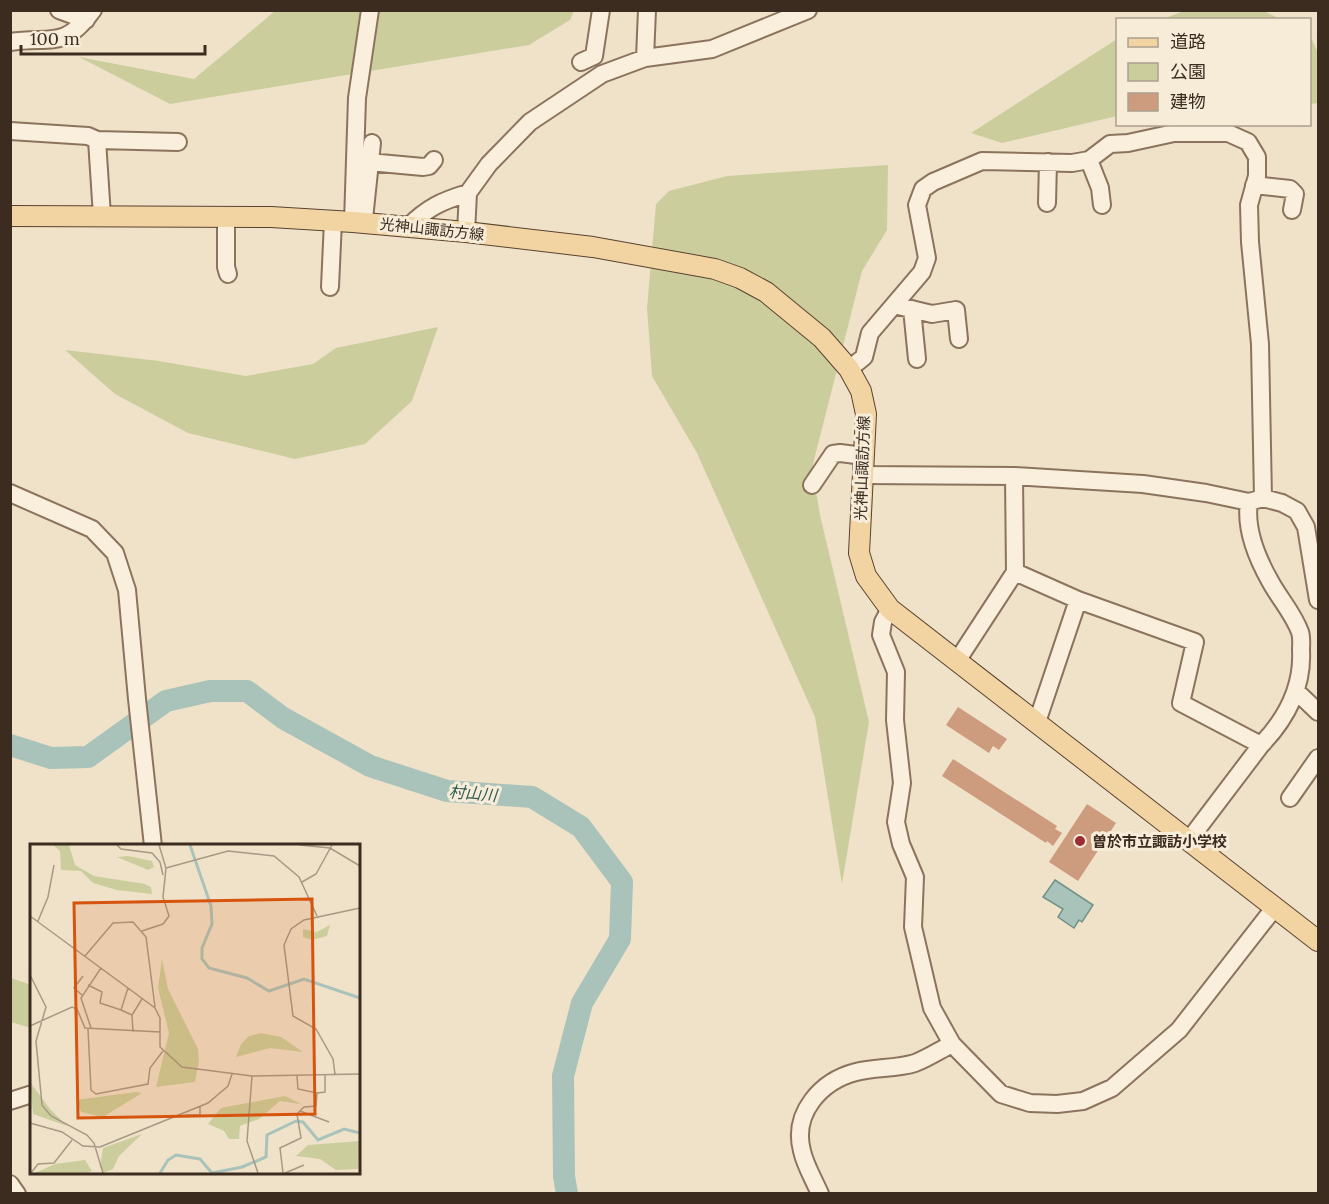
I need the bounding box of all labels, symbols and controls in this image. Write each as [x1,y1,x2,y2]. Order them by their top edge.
scale bar [21,18,206,56]
legend [1116,18,1311,126]
text: 100 m [30,27,80,50]
text: 道路 [1170,30,1206,53]
text: 公園 [1170,60,1206,83]
text: 建物 [1170,90,1206,113]
street label: 光神山諏訪方線 [379,214,485,244]
street label: 光神山諏訪方線 [851,415,873,521]
water label: 村山川 [448,781,500,805]
place label: 曽於市立諏訪小学校 [1092,832,1227,851]
marker: 曽於市立諏訪小学校 [1073,834,1087,848]
inset map [30,844,360,1174]

